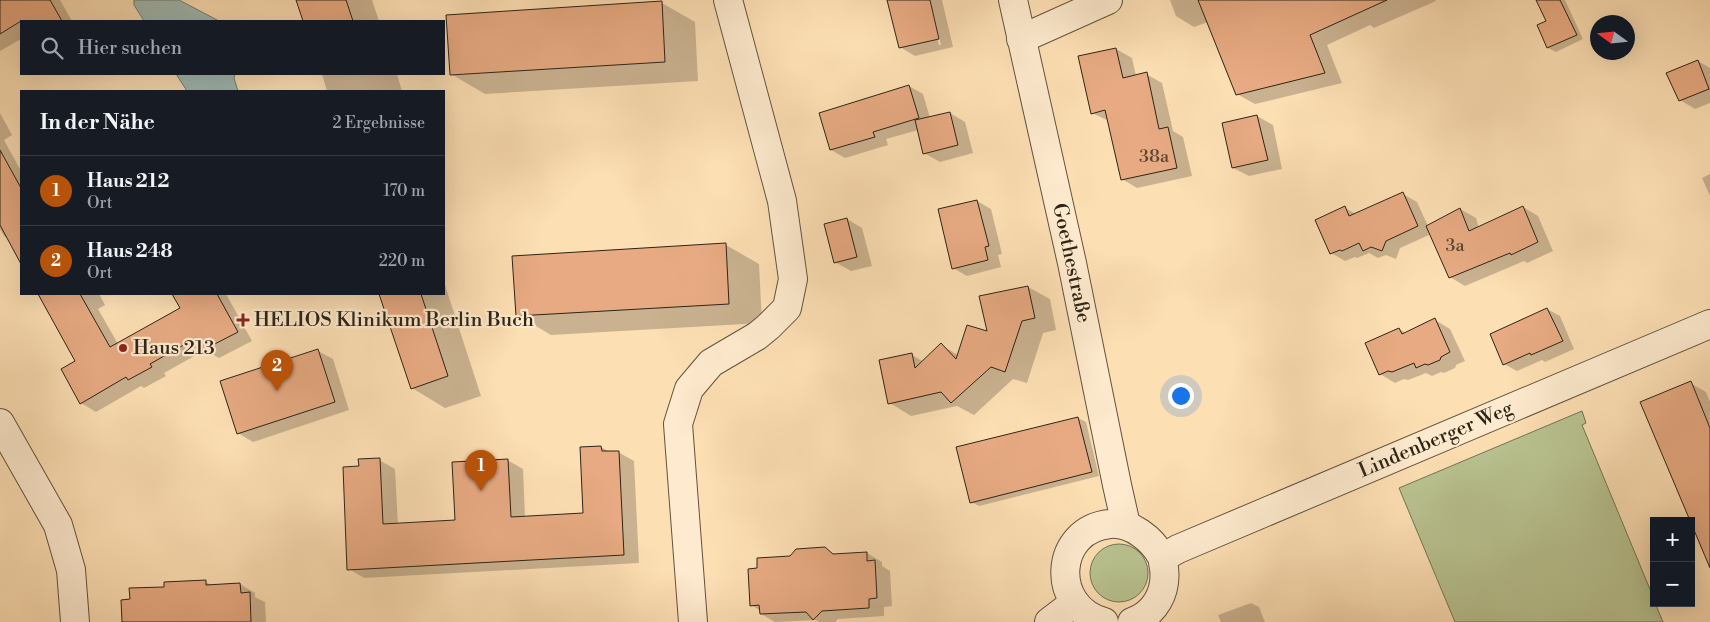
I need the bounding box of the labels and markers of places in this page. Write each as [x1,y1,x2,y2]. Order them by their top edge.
place label: HELIOS Klinikum Berlin Buch [254,308,534,333]
marker: HELIOS Klinikum Berlin Buch [236,313,250,327]
place label: Haus 213 [133,336,215,361]
marker: Haus 213 [117,342,129,354]
pin: 2 [261,350,293,391]
pin: 1 [465,450,497,491]

